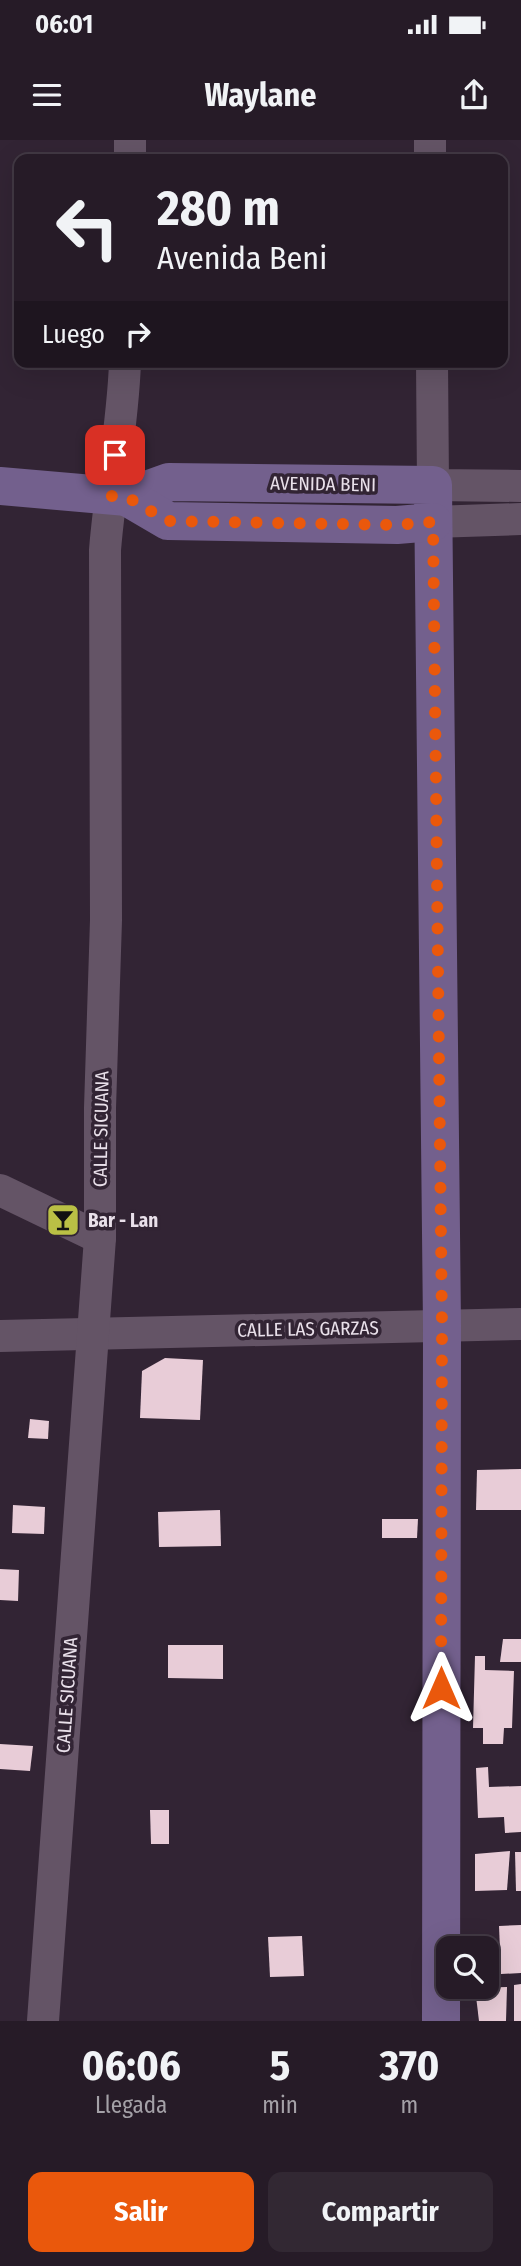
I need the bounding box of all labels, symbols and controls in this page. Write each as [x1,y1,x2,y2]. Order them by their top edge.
text: 06:01 [35,9,93,40]
icon: menu [28,76,66,114]
text: Waylane [205,76,316,114]
icon: share [455,76,493,114]
text: 280 m [157,179,280,238]
icon: left [42,182,133,273]
text: Avenida Beni [157,239,327,277]
icon: right [119,315,157,353]
text: Luego [42,319,105,350]
pin [85,425,145,485]
icon: arrive [96,436,134,474]
street label: AVENIDA BENI [270,472,376,496]
street label: CALLE SICUANA [88,1071,114,1187]
bar icon: Bar - Lan [44,1201,82,1239]
place label: Bar - Lan [88,1209,158,1232]
street label: CALLE LAS GARZAS [237,1316,379,1342]
street label: CALLE SICUANA [51,1636,83,1754]
position arrow [404,1651,478,1725]
map controls [436,1936,499,1999]
button: search [436,1936,499,1999]
text: 06:06 [81,2041,181,2091]
text: 5 [270,2041,290,2091]
text: 370 [379,2041,440,2091]
text: Llegada [95,2091,167,2119]
text: min [262,2091,298,2119]
text: m [401,2091,418,2119]
button: Salir [28,2172,254,2252]
button: Compartir [268,2172,493,2252]

